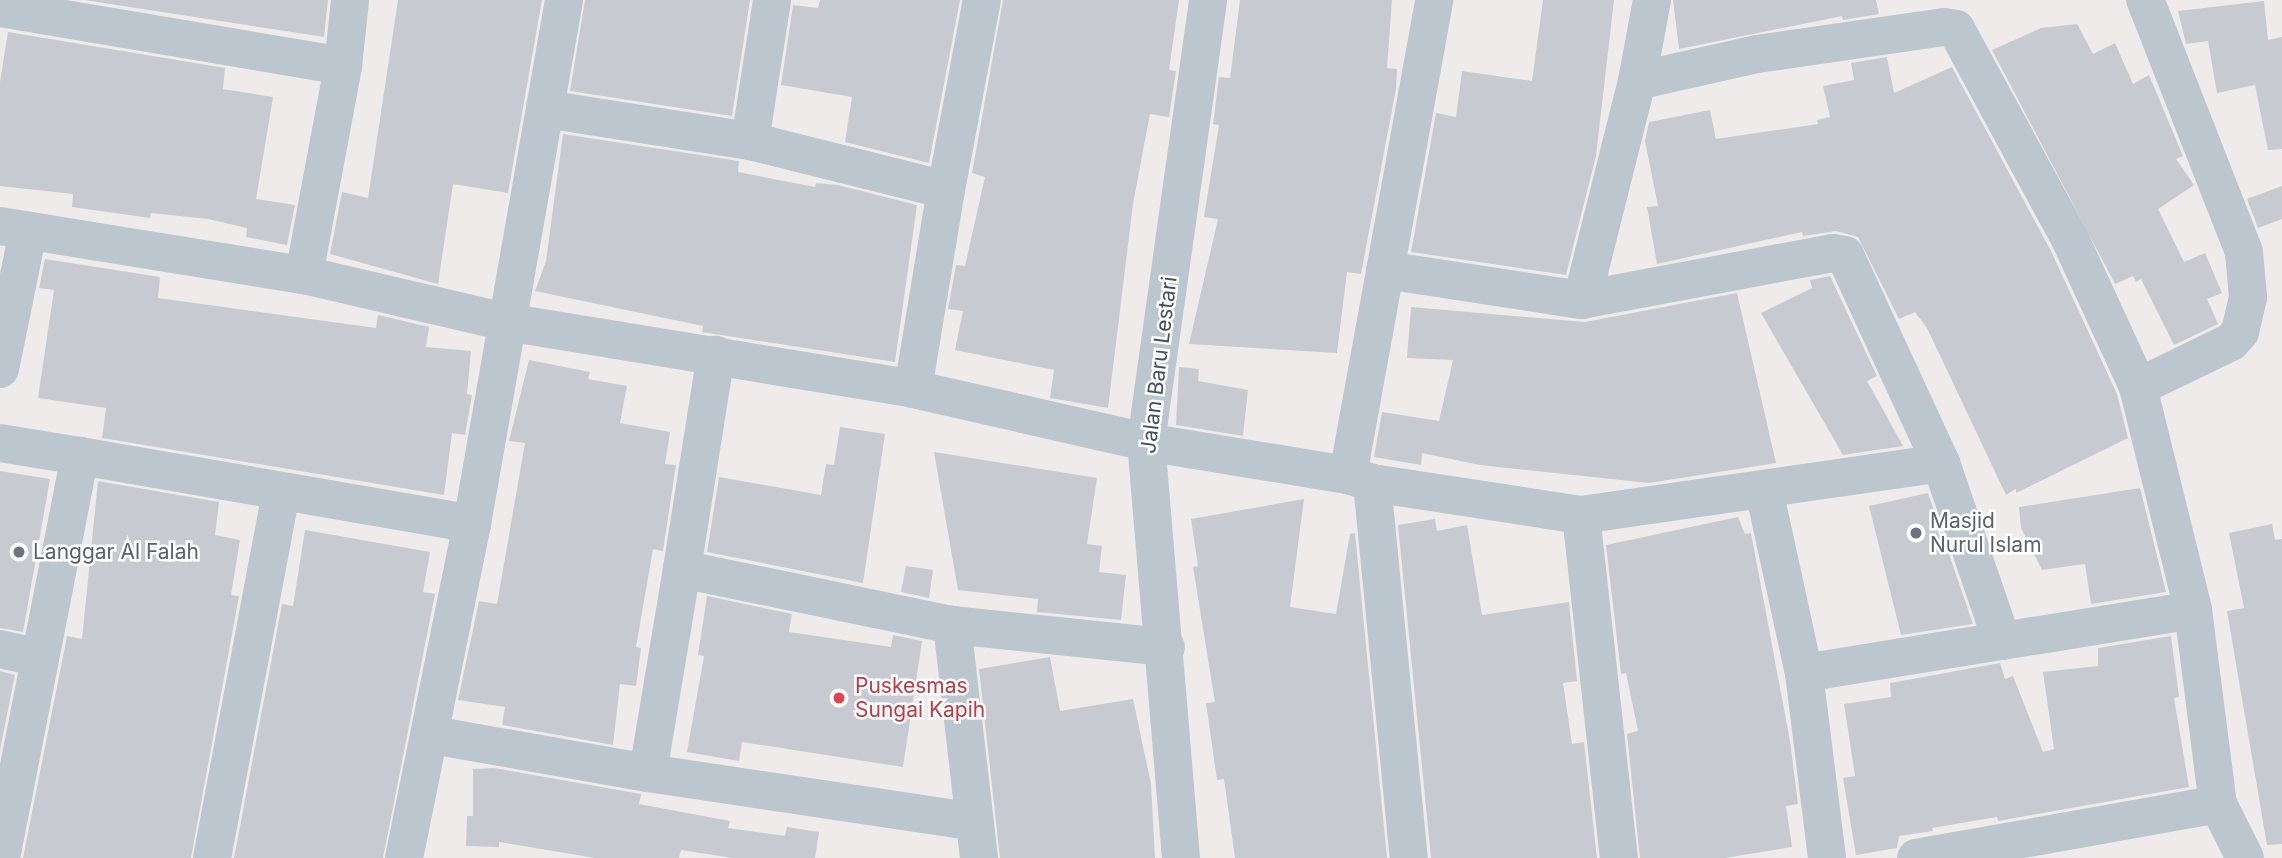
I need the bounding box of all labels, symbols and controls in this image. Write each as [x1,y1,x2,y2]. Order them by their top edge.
street label: Jalan Baru Lestari [1136,275,1182,455]
place label: Masjid Nurul Islam [1930,508,2042,558]
marker: Masjid Nurul Islam [1908,525,1924,541]
place label: Langgar Al Falah [33,539,199,565]
marker: Langgar Al Falah [11,544,27,560]
place label: Puskesmas Sungai Kapih [855,673,985,723]
marker: Puskesmas Sungai Kapih [829,688,849,708]

